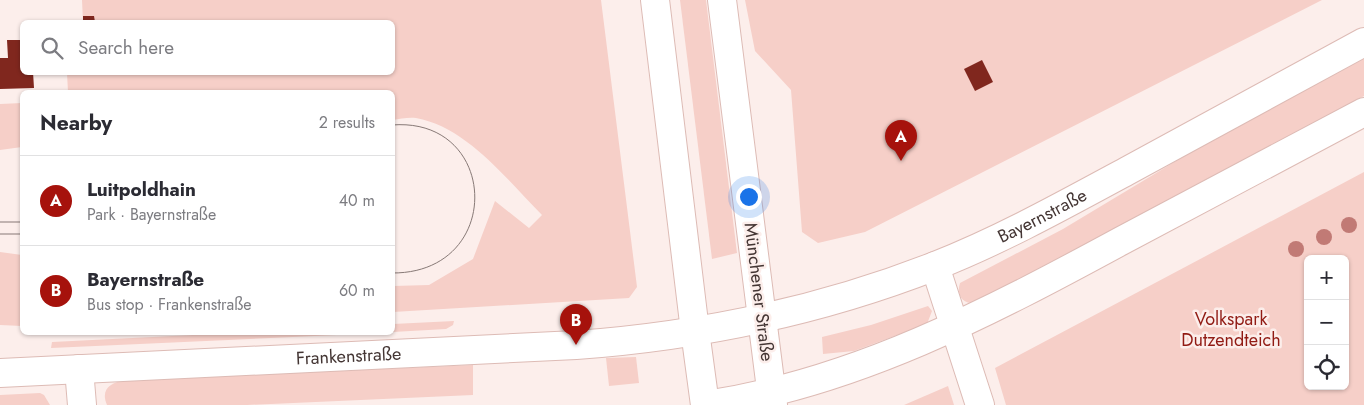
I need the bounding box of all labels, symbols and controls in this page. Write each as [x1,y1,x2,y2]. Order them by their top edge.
search box [20,20,395,75]
icon: search [38,34,66,62]
text: Search here [78,34,174,61]
text: Nearby [40,108,112,138]
text: 2 results [319,111,375,134]
pin: A [885,120,917,161]
text: Luitpoldhain [87,176,196,203]
street label: Bayernstraße [993,182,1091,250]
your location [736,184,762,210]
text: A [50,189,62,212]
text: 40 m [339,189,375,212]
text: Park · Bayernstraße [87,203,216,226]
street label: Münchener Straße [738,221,780,363]
map controls [1304,255,1349,390]
button: + [1304,255,1349,300]
text: Bayernstraße [87,266,204,293]
text: B [51,279,61,302]
text: 60 m [339,279,375,302]
text: Bus stop · Frankenstraße [87,293,252,316]
button: − [1304,300,1349,345]
pin: B [560,304,592,345]
park label: Volkspark Dutzendteich [1181,306,1281,353]
street label: Frankenstraße [295,341,402,372]
button: locate [1304,345,1349,390]

